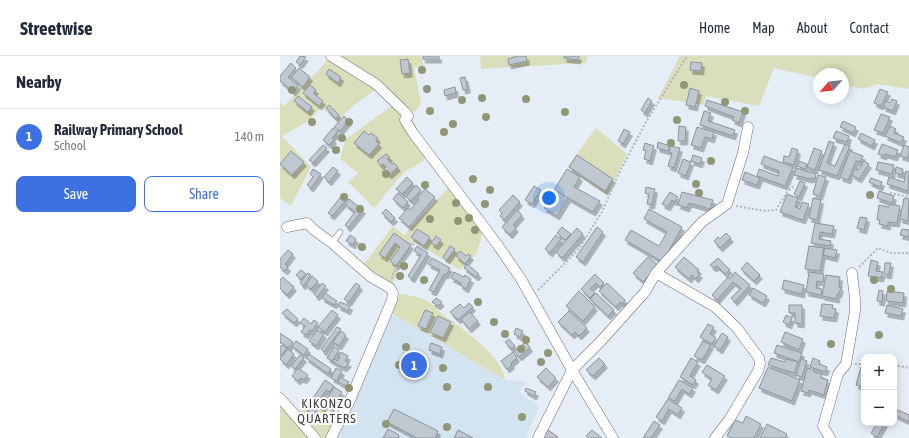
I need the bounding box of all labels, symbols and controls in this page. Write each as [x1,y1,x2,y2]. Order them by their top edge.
text: Streetwise [20,17,93,39]
text: Home [699,20,730,36]
text: Map [752,20,775,36]
text: About [797,20,828,36]
text: Contact [850,20,889,36]
north arrow [813,68,849,104]
text: Nearby [16,72,62,92]
text: Railway Primary School [54,121,183,138]
text: 1 [26,129,32,144]
text: 140 m [235,129,264,144]
text: School [54,138,86,153]
button: Save [16,176,136,212]
button: Share [144,176,264,212]
your location [539,188,559,208]
pin: 1 [401,350,427,380]
map controls [861,354,897,426]
button: + [861,354,897,390]
button: − [861,390,897,426]
district label: KIKONZO QUARTERS [297,396,357,426]

